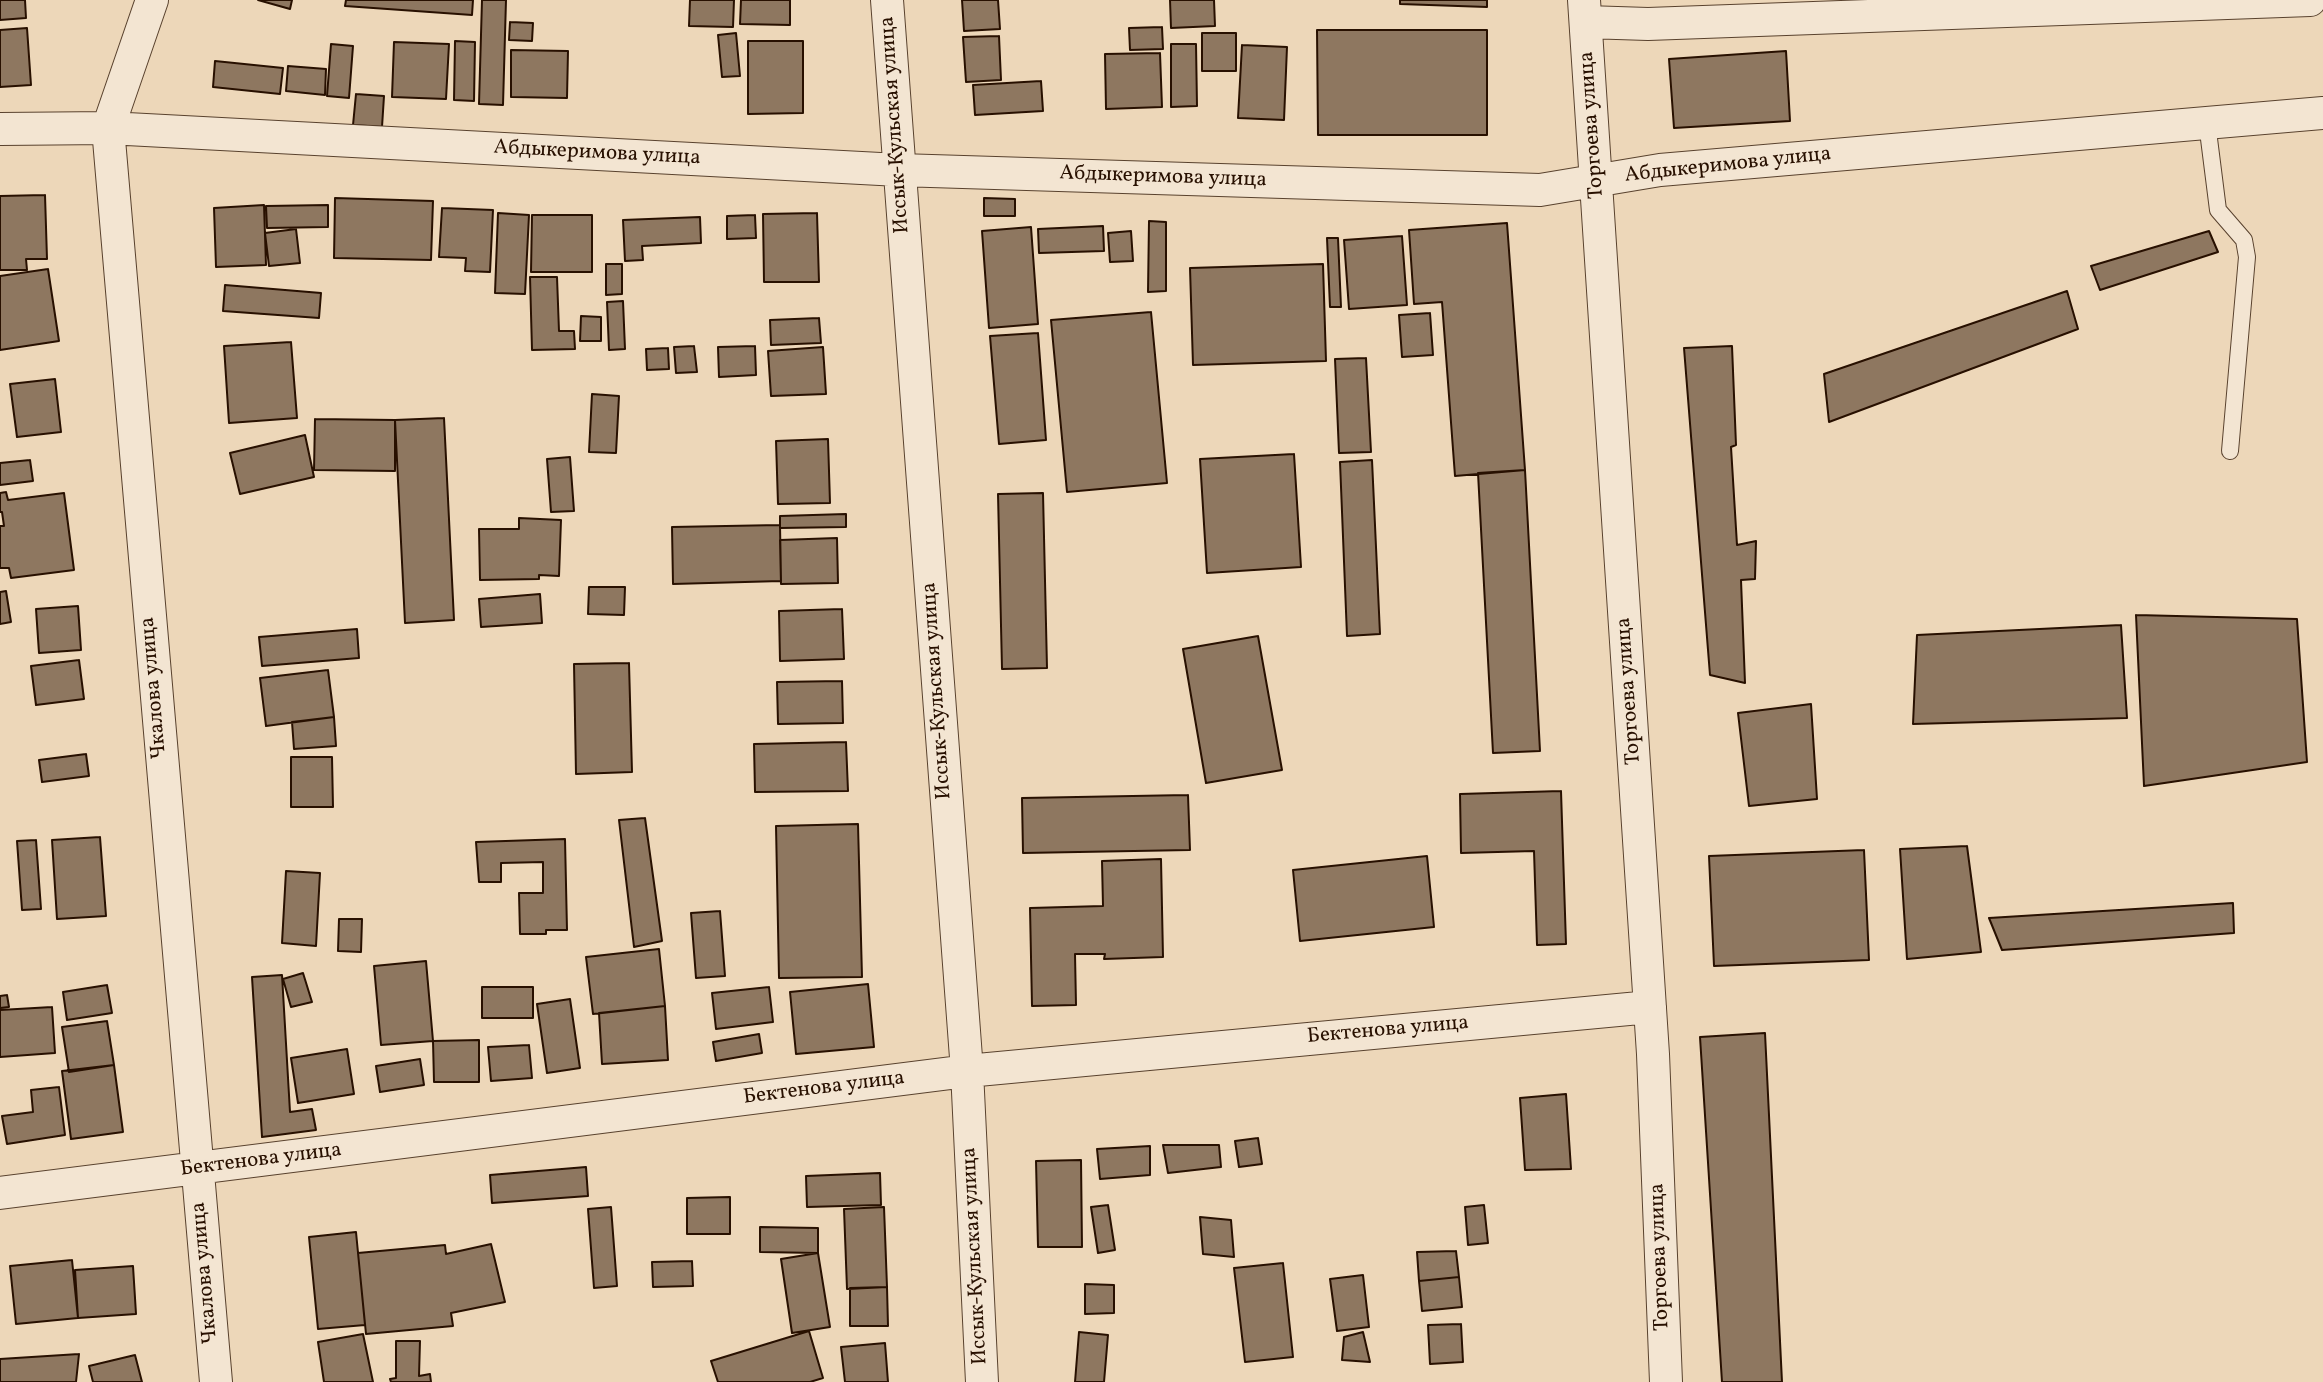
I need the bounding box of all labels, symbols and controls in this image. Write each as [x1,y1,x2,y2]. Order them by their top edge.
street label: Иссык-Кульская улица [876,16,916,234]
street label: Торгоева улица [1575,50,1611,200]
street label: Абдыкеримова улица [493,136,701,172]
street label: Абдыкеримова улица [1623,143,1833,189]
street label: Абдыкеримова улица [1059,162,1267,194]
street label: Иссык-Кульская улица [918,582,958,800]
street label: Чкалова улица [136,616,174,760]
street label: Торгоева улица [1612,616,1648,766]
street label: Бектенова улица [1306,1011,1470,1051]
street label: Бектенова улица [742,1067,906,1111]
street label: Бектенова улица [179,1139,343,1183]
street label: Иссык-Кульская улица [958,1147,994,1365]
street label: Торгоева улица [1646,1183,1676,1331]
street label: Чкалова улица [187,1201,225,1345]

